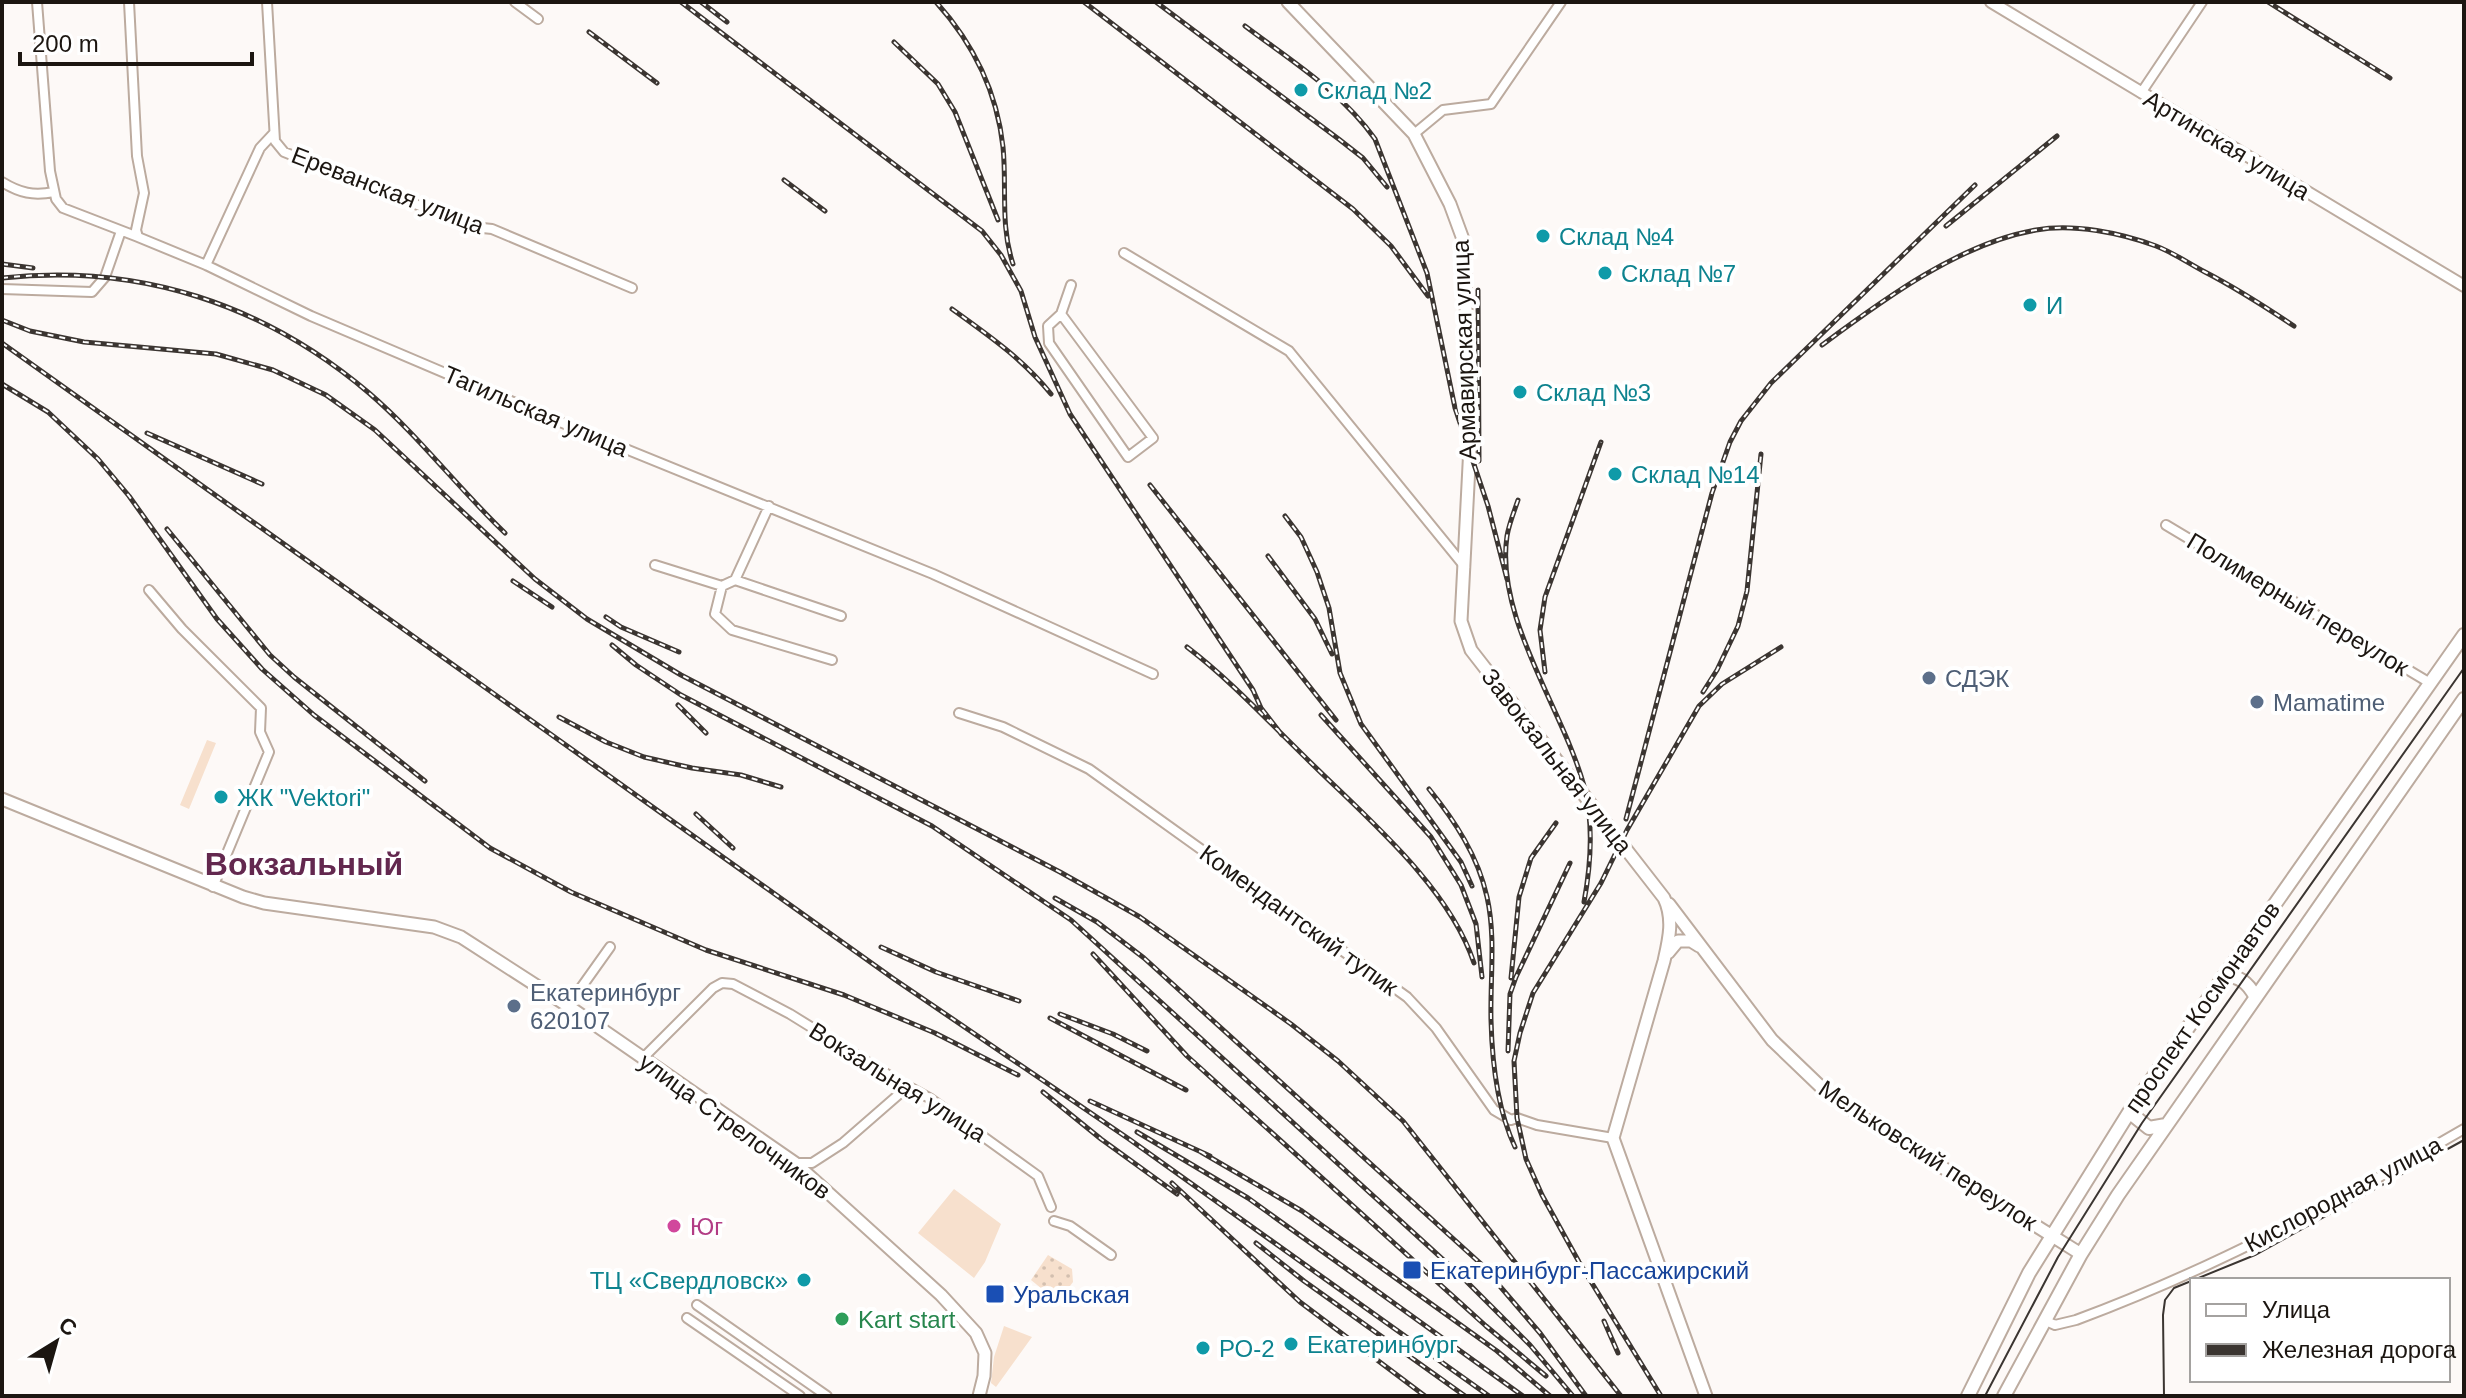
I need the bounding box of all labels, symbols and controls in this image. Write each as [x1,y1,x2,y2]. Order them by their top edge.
scale bar [20,16,252,66]
text: 200 m [32,30,99,57]
place label: Склад №2 [1317,77,1432,104]
marker: Склад №2 [1292,81,1310,99]
street label: Артинская улица [2139,85,2315,205]
street label: Ереванская улица [288,141,489,239]
place label: Склад №4 [1559,223,1674,250]
marker: Склад №4 [1534,227,1552,245]
street label: Армавирская улица [1447,239,1481,461]
place label: Склад №7 [1621,260,1736,287]
marker: Склад №7 [1596,264,1614,282]
place label: И [2046,292,2063,319]
marker: И [2021,296,2039,314]
street label: Тагильская улица [440,360,633,462]
place label: Склад №3 [1536,379,1651,406]
marker: Склад №3 [1511,383,1529,401]
place label: Склад №14 [1631,461,1760,488]
marker: Склад №14 [1606,465,1624,483]
street label: Полимерный переулок [2182,527,2414,681]
street label: Завокзальная улица [1476,663,1638,859]
place label: СДЭК [1945,665,2009,692]
marker: СДЭК [1920,669,1938,687]
place label: Mamatime [2273,689,2385,716]
marker: Mamatime [2248,693,2266,711]
place label: ЖК "Vektori" [237,784,370,811]
marker: ЖК "Vektori" [212,788,230,806]
street label: Комендантский тупик [1195,839,1404,1001]
district label: Вокзальный [205,846,403,882]
street label: проспект Космонавтов [2119,896,2285,1118]
place label: Екатеринбург 620107 [530,979,681,1034]
marker: Екатеринбург 620107 [505,997,523,1015]
street label: Вокзальная улица [805,1017,992,1148]
street label: улица Стрелочников [634,1047,836,1205]
street label: Мельковский переулок [1814,1074,2042,1236]
street label: Кислородная улица [2240,1130,2447,1257]
place label: Юг [690,1213,723,1240]
marker: Юг [665,1217,683,1235]
place label: Екатеринбург-Пассажирский [1430,1257,1749,1284]
marker: Екатеринбург-Пассажирский [1401,1259,1423,1281]
place label: ТЦ «Свердловск» [590,1267,788,1294]
marker: ТЦ «Свердловск» [795,1271,813,1289]
legend [2190,1278,2450,1382]
place label: Уральская [1013,1281,1130,1308]
marker: Уральская [984,1283,1006,1305]
text: Улица [2262,1296,2331,1323]
north arrow [16,1302,96,1382]
place label: Kart start [858,1306,956,1333]
marker: Kart start [833,1310,851,1328]
text: С [54,1312,82,1341]
place label: Екатеринбург [1307,1331,1458,1358]
place label: РО-2 [1219,1335,1275,1362]
marker: Екатеринбург [1282,1335,1300,1353]
text: Железная дорога [2262,1336,2457,1363]
marker: РО-2 [1194,1339,1212,1357]

